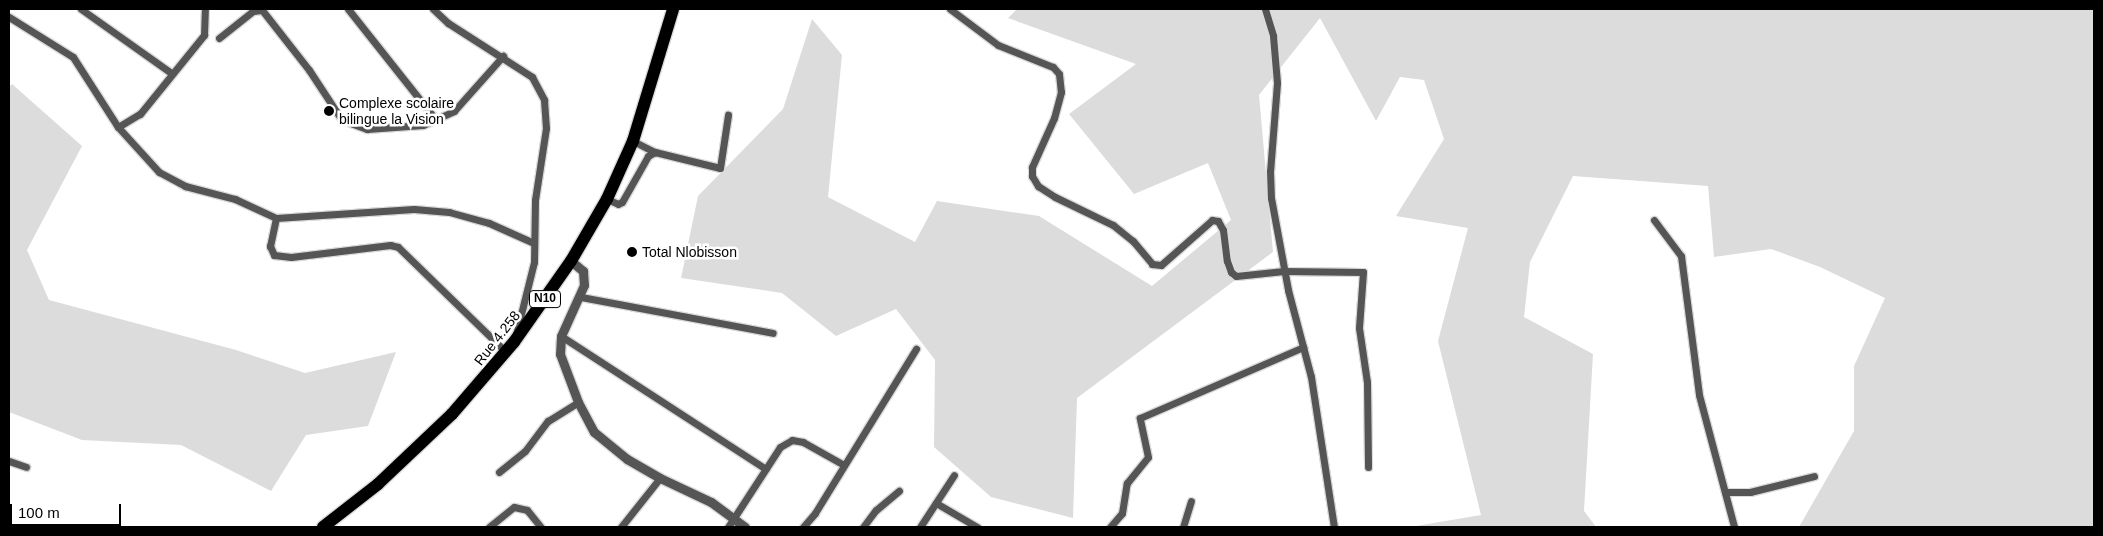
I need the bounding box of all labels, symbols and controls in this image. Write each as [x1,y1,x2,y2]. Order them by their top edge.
place label: Complexe scolaire bilingue la Vision [339,95,454,128]
marker: Complexe scolaire bilingue la Vision [323,105,335,117]
place label: Total Nlobisson [642,244,737,260]
marker: Total Nlobisson [626,246,638,258]
road number: N10 [529,290,561,308]
street label: Rue 4.258 [470,307,524,369]
scale bar [12,494,124,526]
text: 100 m [18,504,60,521]

